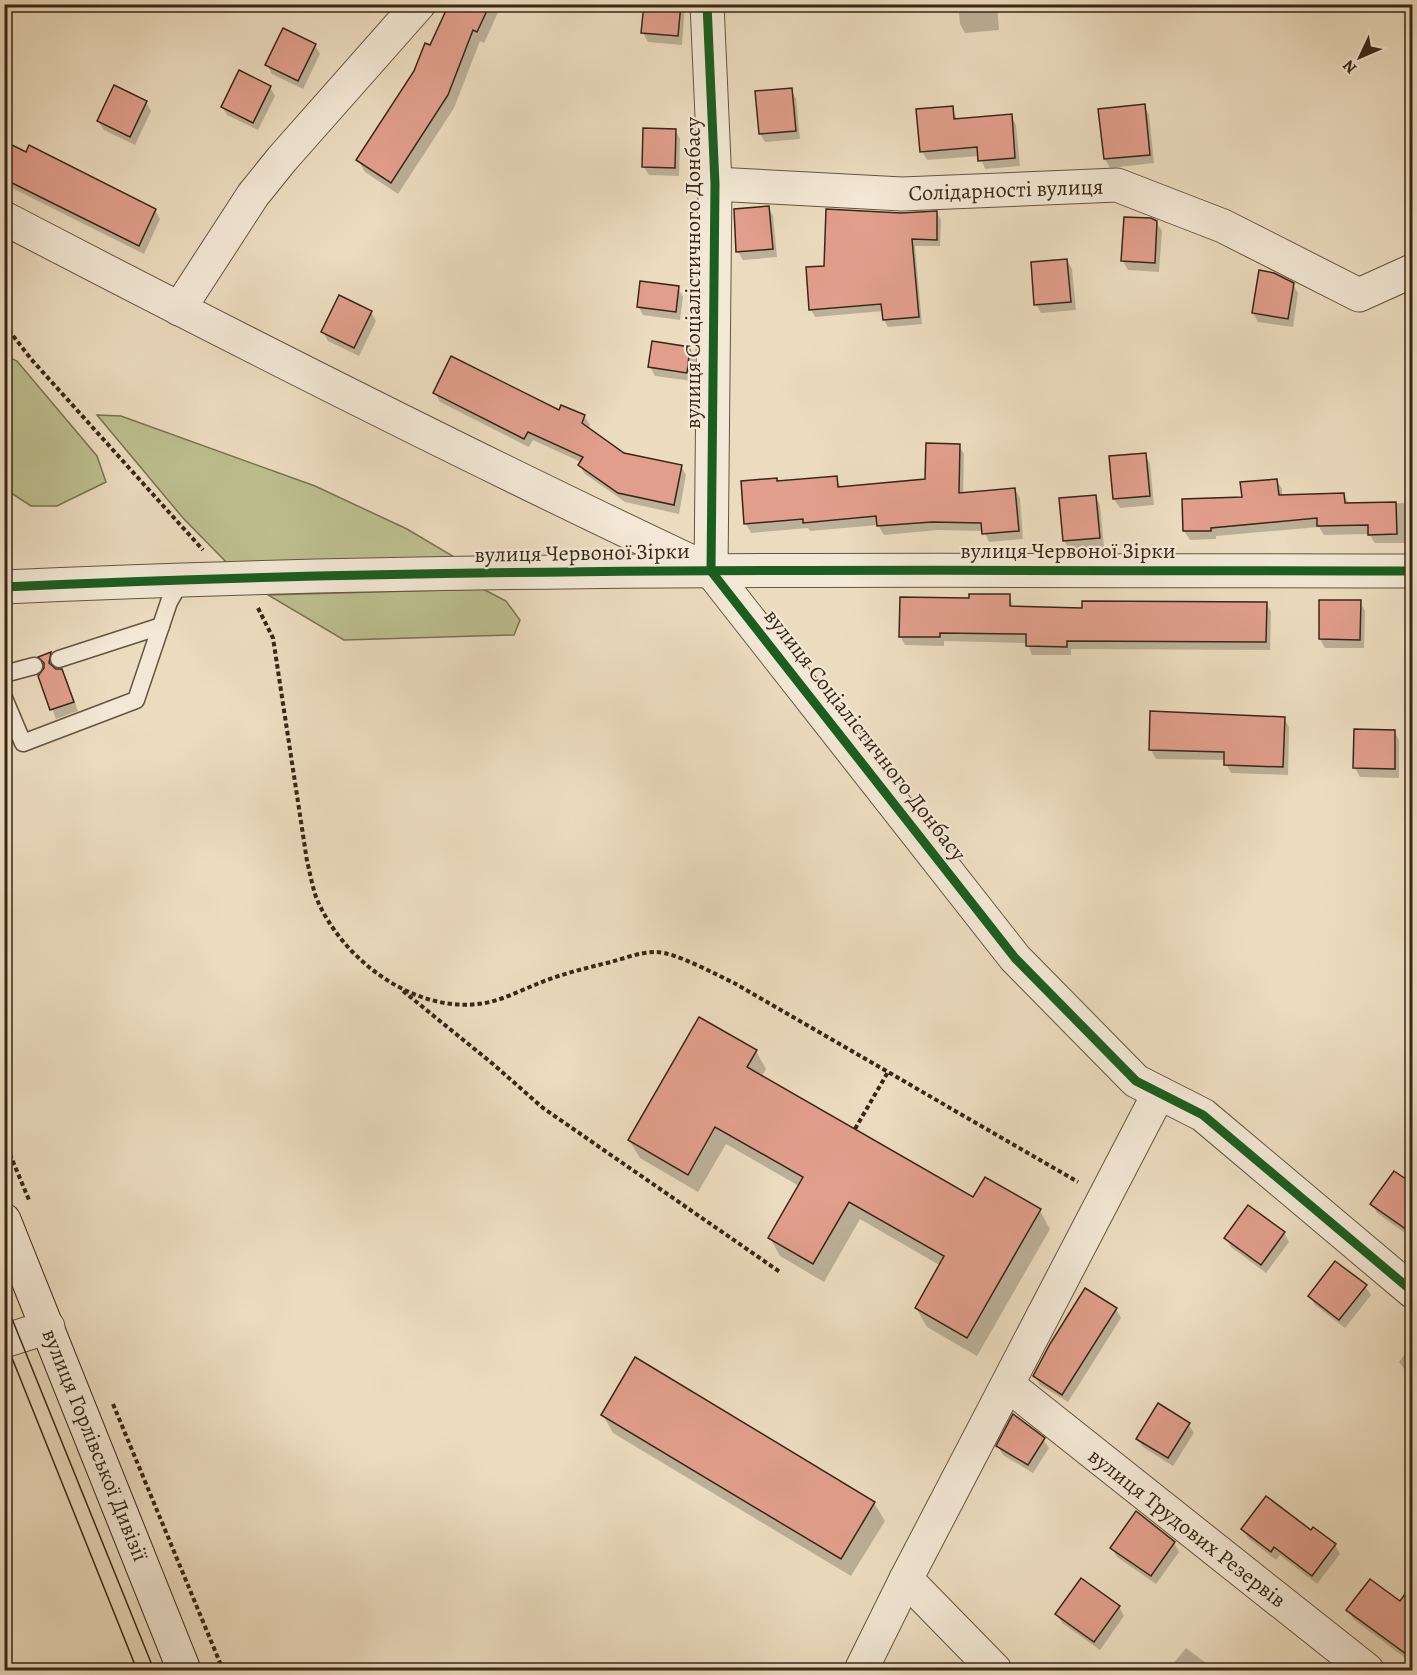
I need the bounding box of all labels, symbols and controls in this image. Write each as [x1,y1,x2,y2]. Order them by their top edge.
north arrow [1330,27,1390,87]
text: N [1338,55,1362,79]
street label: вулиця Соціалістичного Донбасу [678,116,708,429]
street label: Солідарності вулиця [908,172,1104,208]
street label: вулиця Червоної Зірки [474,536,690,570]
street label: вулиця Червоної Зірки [960,536,1176,566]
street label: вулиця Соціалістичного Донбасу [757,603,974,868]
street label: вулиця Горлівської Дивізії [35,1324,155,1566]
street label: вулиця Трудових Резервів [1082,1441,1292,1615]

